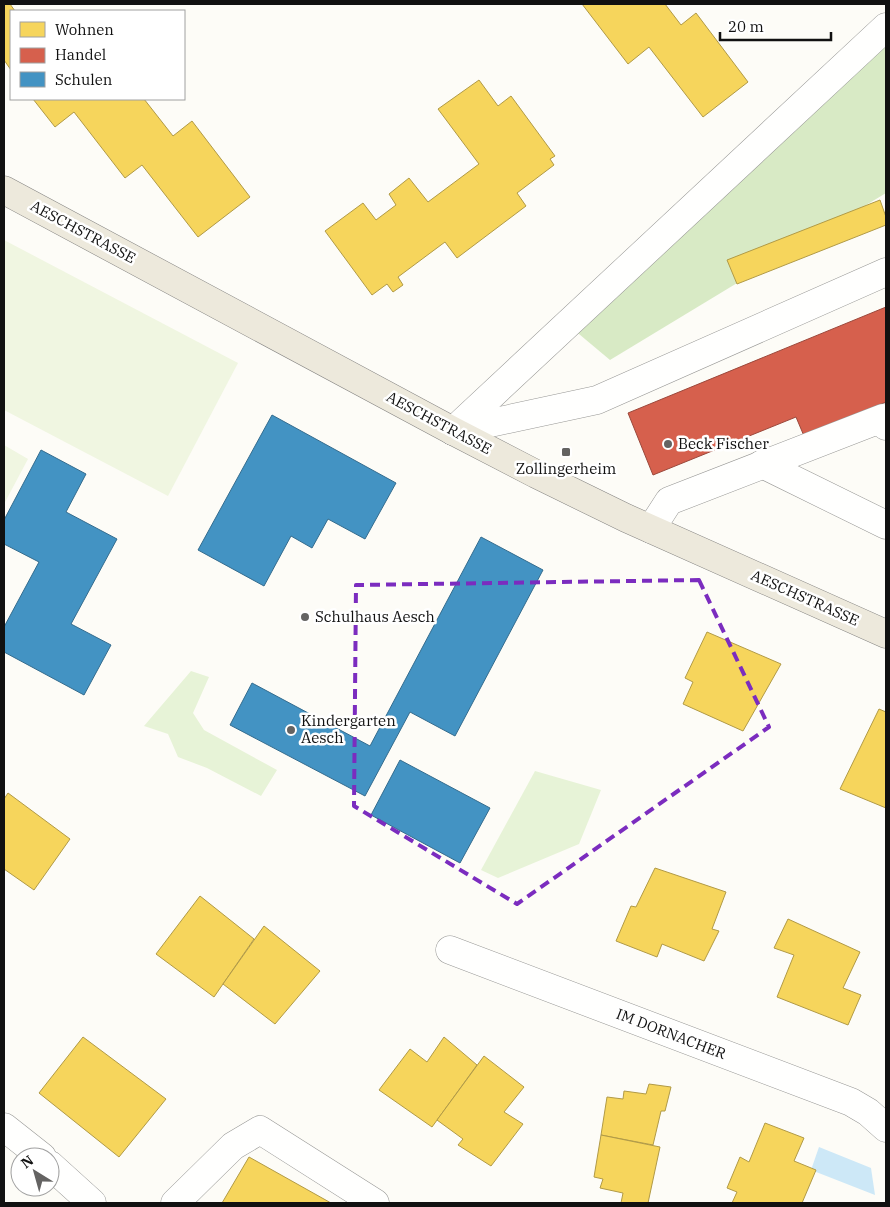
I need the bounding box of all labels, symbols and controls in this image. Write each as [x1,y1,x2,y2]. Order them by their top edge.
legend [10,10,185,100]
scale bar [720,10,831,42]
text: 20 m [728,17,764,36]
text: Wohnen [55,20,114,39]
text: Handel [55,45,106,64]
text: Schulen [55,70,113,89]
street label: AESCHSTRASSE [27,196,139,267]
street label: AESCHSTRASSE [383,387,495,458]
place label: Beck Fischer [678,434,769,453]
marker: Beck Fischer [662,438,674,450]
marker: Zollingerheim [560,446,572,458]
place label: Zollingerheim [516,459,616,478]
street label: AESCHSTRASSE [748,565,862,630]
place label: Schulhaus Aesch [315,607,435,626]
marker: Schulhaus Aesch [299,611,311,623]
place label: Kindergarten Aesch [301,711,396,747]
marker: Kindergarten Aesch [285,724,297,736]
street label: IM DORNACHER [614,1004,729,1063]
north arrow [10,1147,60,1197]
text: N [17,1151,37,1172]

